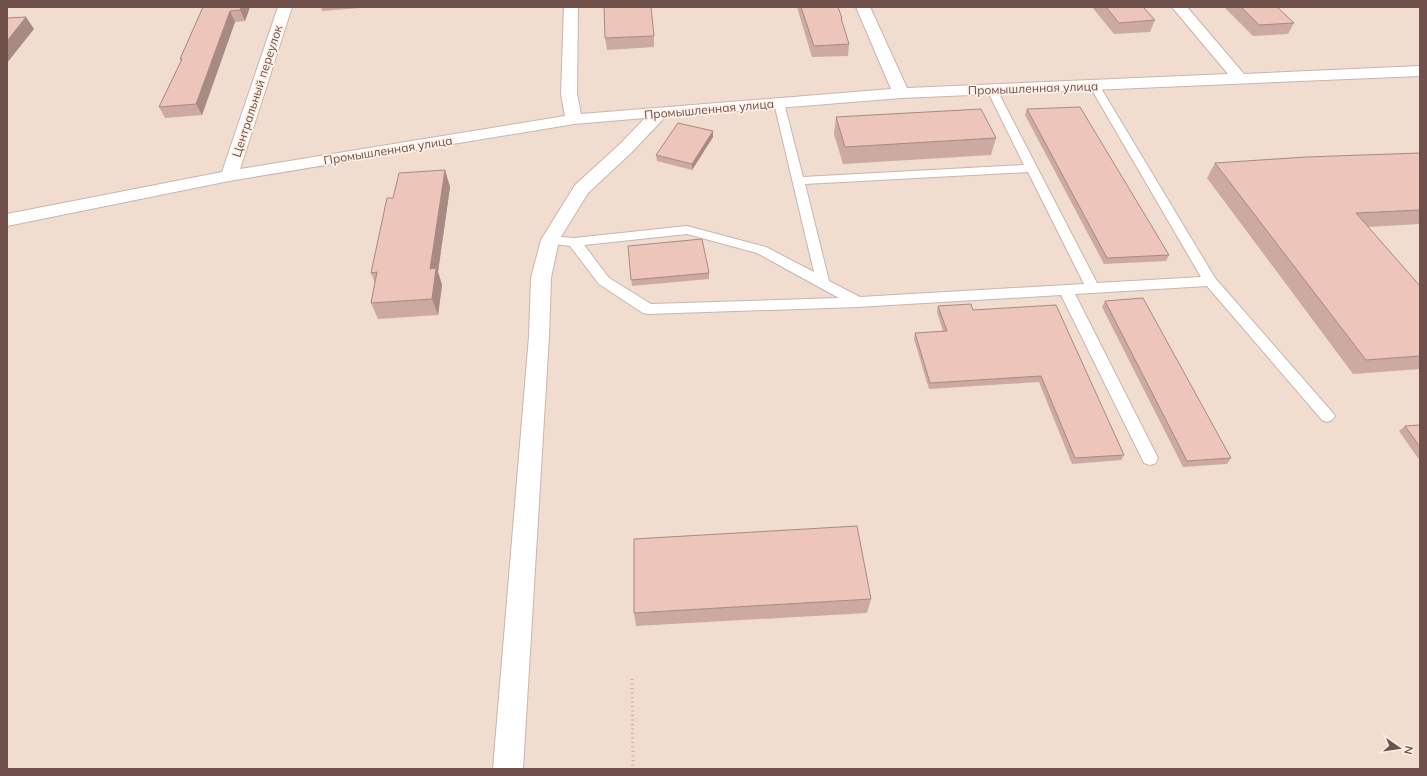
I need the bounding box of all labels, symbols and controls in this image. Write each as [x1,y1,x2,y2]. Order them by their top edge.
street label: Центральный переулок [229,23,286,159]
street label: Промышленная улица [968,78,1098,98]
street label: Промышленная улица [643,96,775,122]
street label: Промышленная улица [322,132,454,168]
north arrow [1379,728,1419,768]
text: N [1401,745,1416,756]

